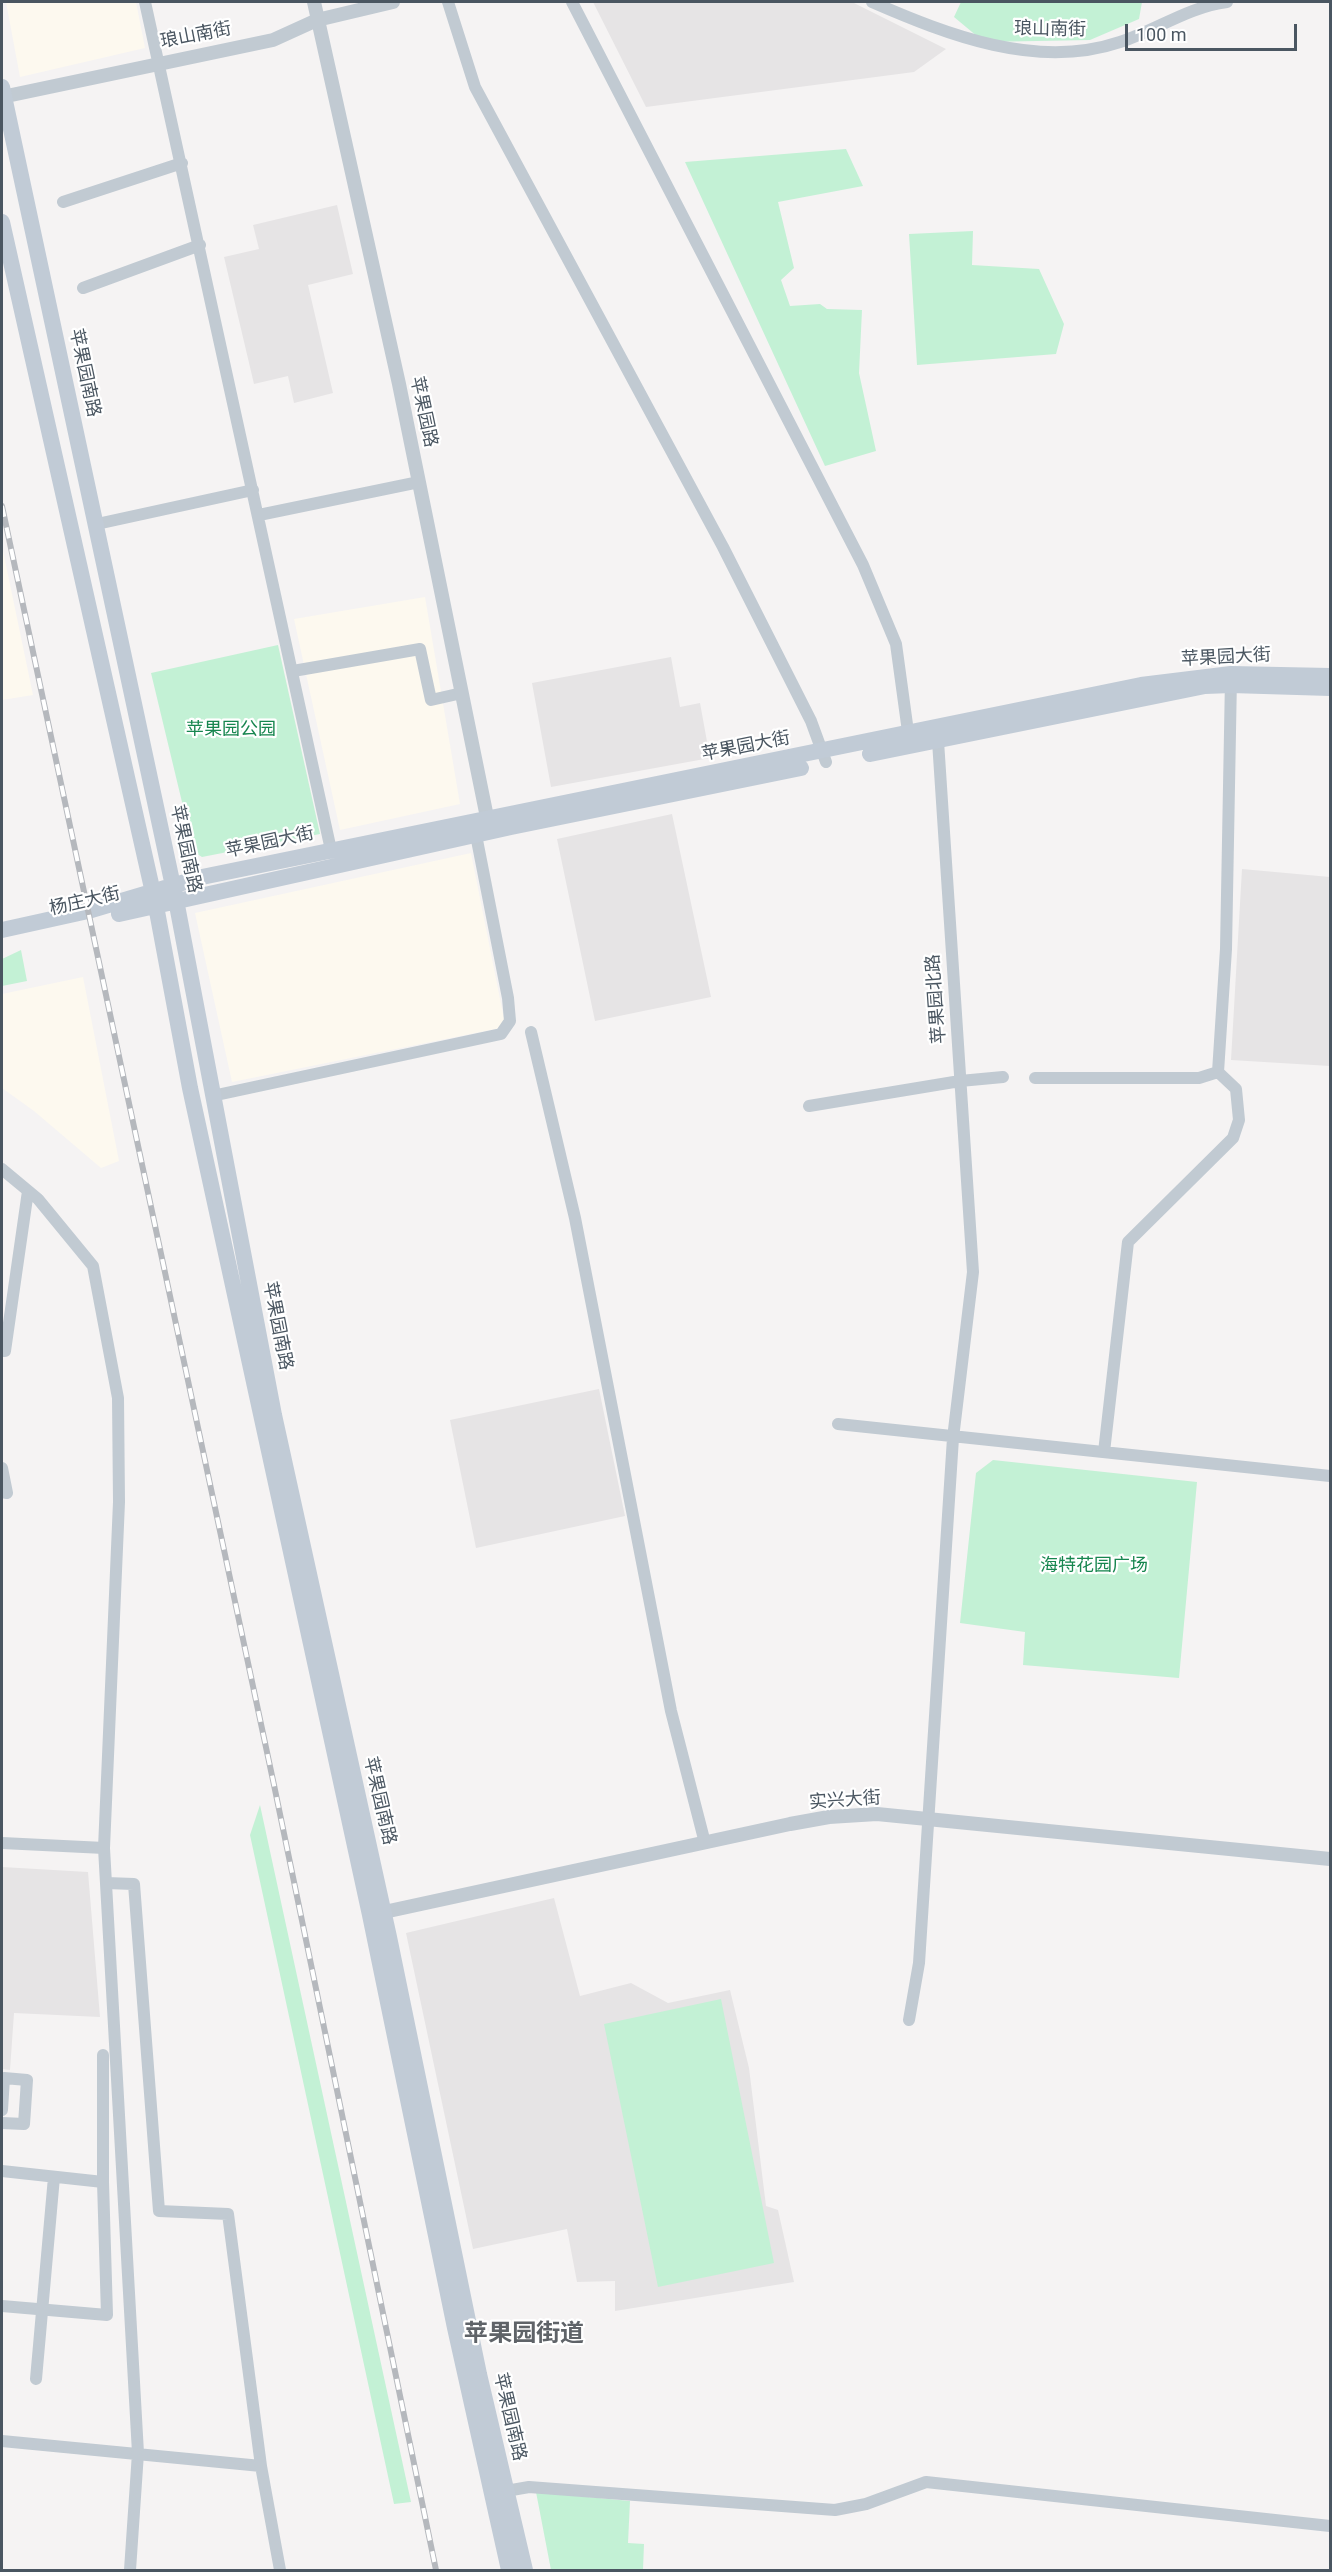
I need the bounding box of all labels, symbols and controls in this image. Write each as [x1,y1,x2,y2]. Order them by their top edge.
scale bar [1128,12,1300,50]
street label: 琅山南街 [159,19,233,53]
street label: 琅山南街 [1014,19,1086,41]
text: 100 m [1136,24,1187,45]
street label: 苹果园南路 [64,327,104,419]
street label: 苹果园路 [405,375,441,449]
street label: 苹果园大街 [1180,645,1272,671]
park label: 苹果园公园 [186,719,276,741]
street label: 苹果园大街 [700,728,792,766]
street label: 苹果园南路 [165,803,205,895]
street label: 苹果园大街 [224,823,316,863]
street label: 杨庄大街 [47,883,123,921]
street label: 苹果园北路 [923,953,951,1045]
street label: 苹果园南路 [258,1280,296,1372]
park label: 海特花园广场 [1040,1555,1148,1577]
street label: 苹果园南路 [358,1755,400,1847]
street label: 实兴大街 [808,1788,882,1814]
district label: 苹果园街道 [464,2321,584,2349]
street label: 苹果园南路 [488,2371,530,2463]

